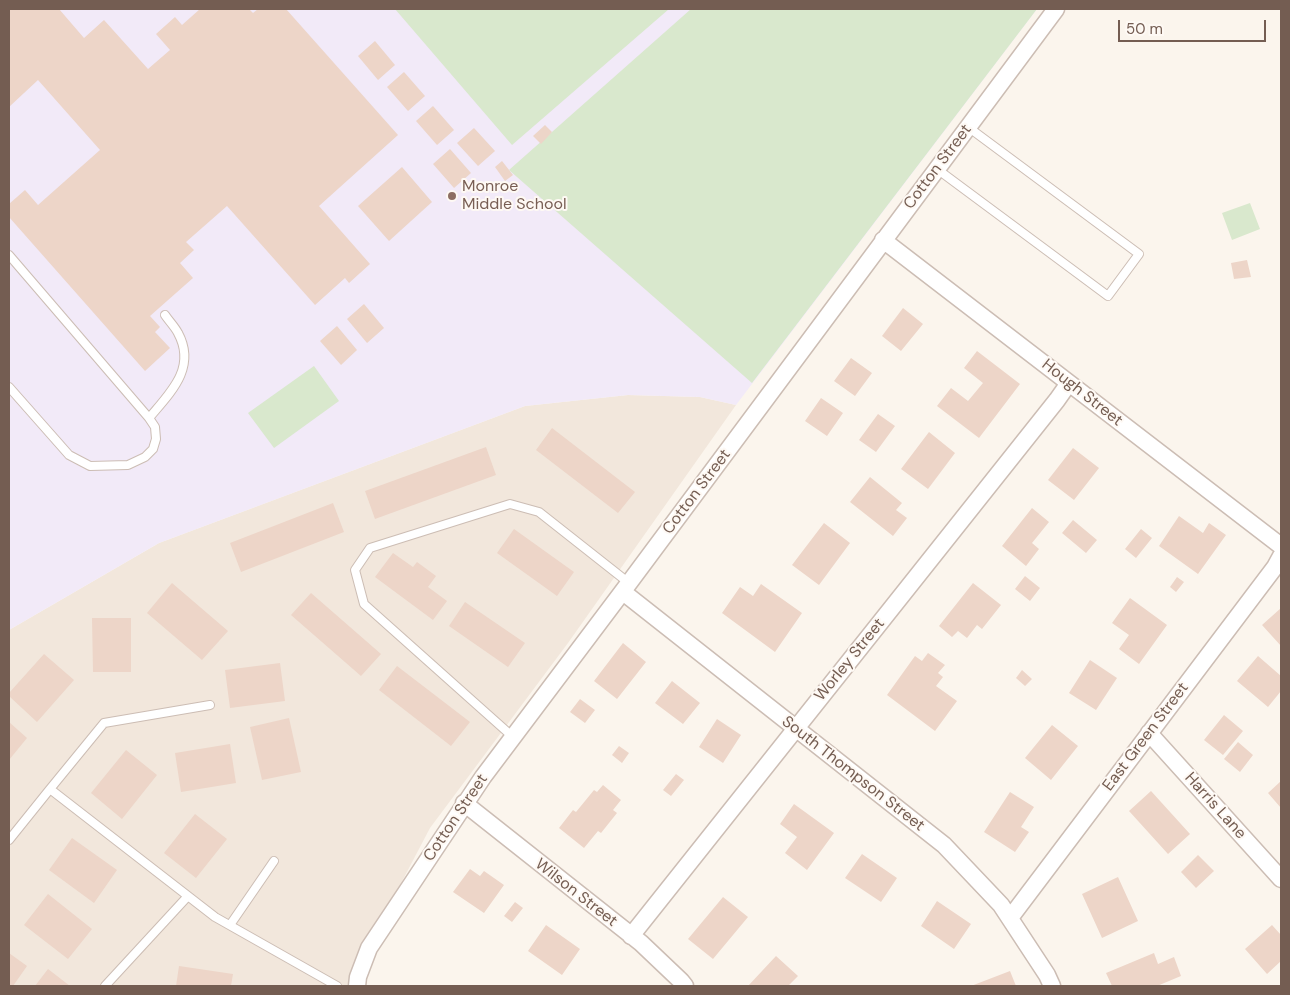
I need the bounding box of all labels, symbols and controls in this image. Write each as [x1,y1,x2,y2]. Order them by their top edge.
scale bar [1120,10,1268,42]
text: 50 m [1126,19,1163,39]
street label: Cotton Street [900,121,976,213]
place label: Monroe Middle School [462,177,566,215]
marker: Monroe Middle School [446,190,458,202]
street label: Hough Street [1038,355,1126,431]
street label: Cotton Street [659,446,735,538]
street label: Worley Street [811,615,889,705]
street label: East Green Street [1099,679,1193,795]
street label: South Thompson Street [778,712,928,836]
street label: Harris Lane [1180,769,1250,843]
street label: Cotton Street [420,771,492,865]
street label: Wilson Street [531,855,621,931]

